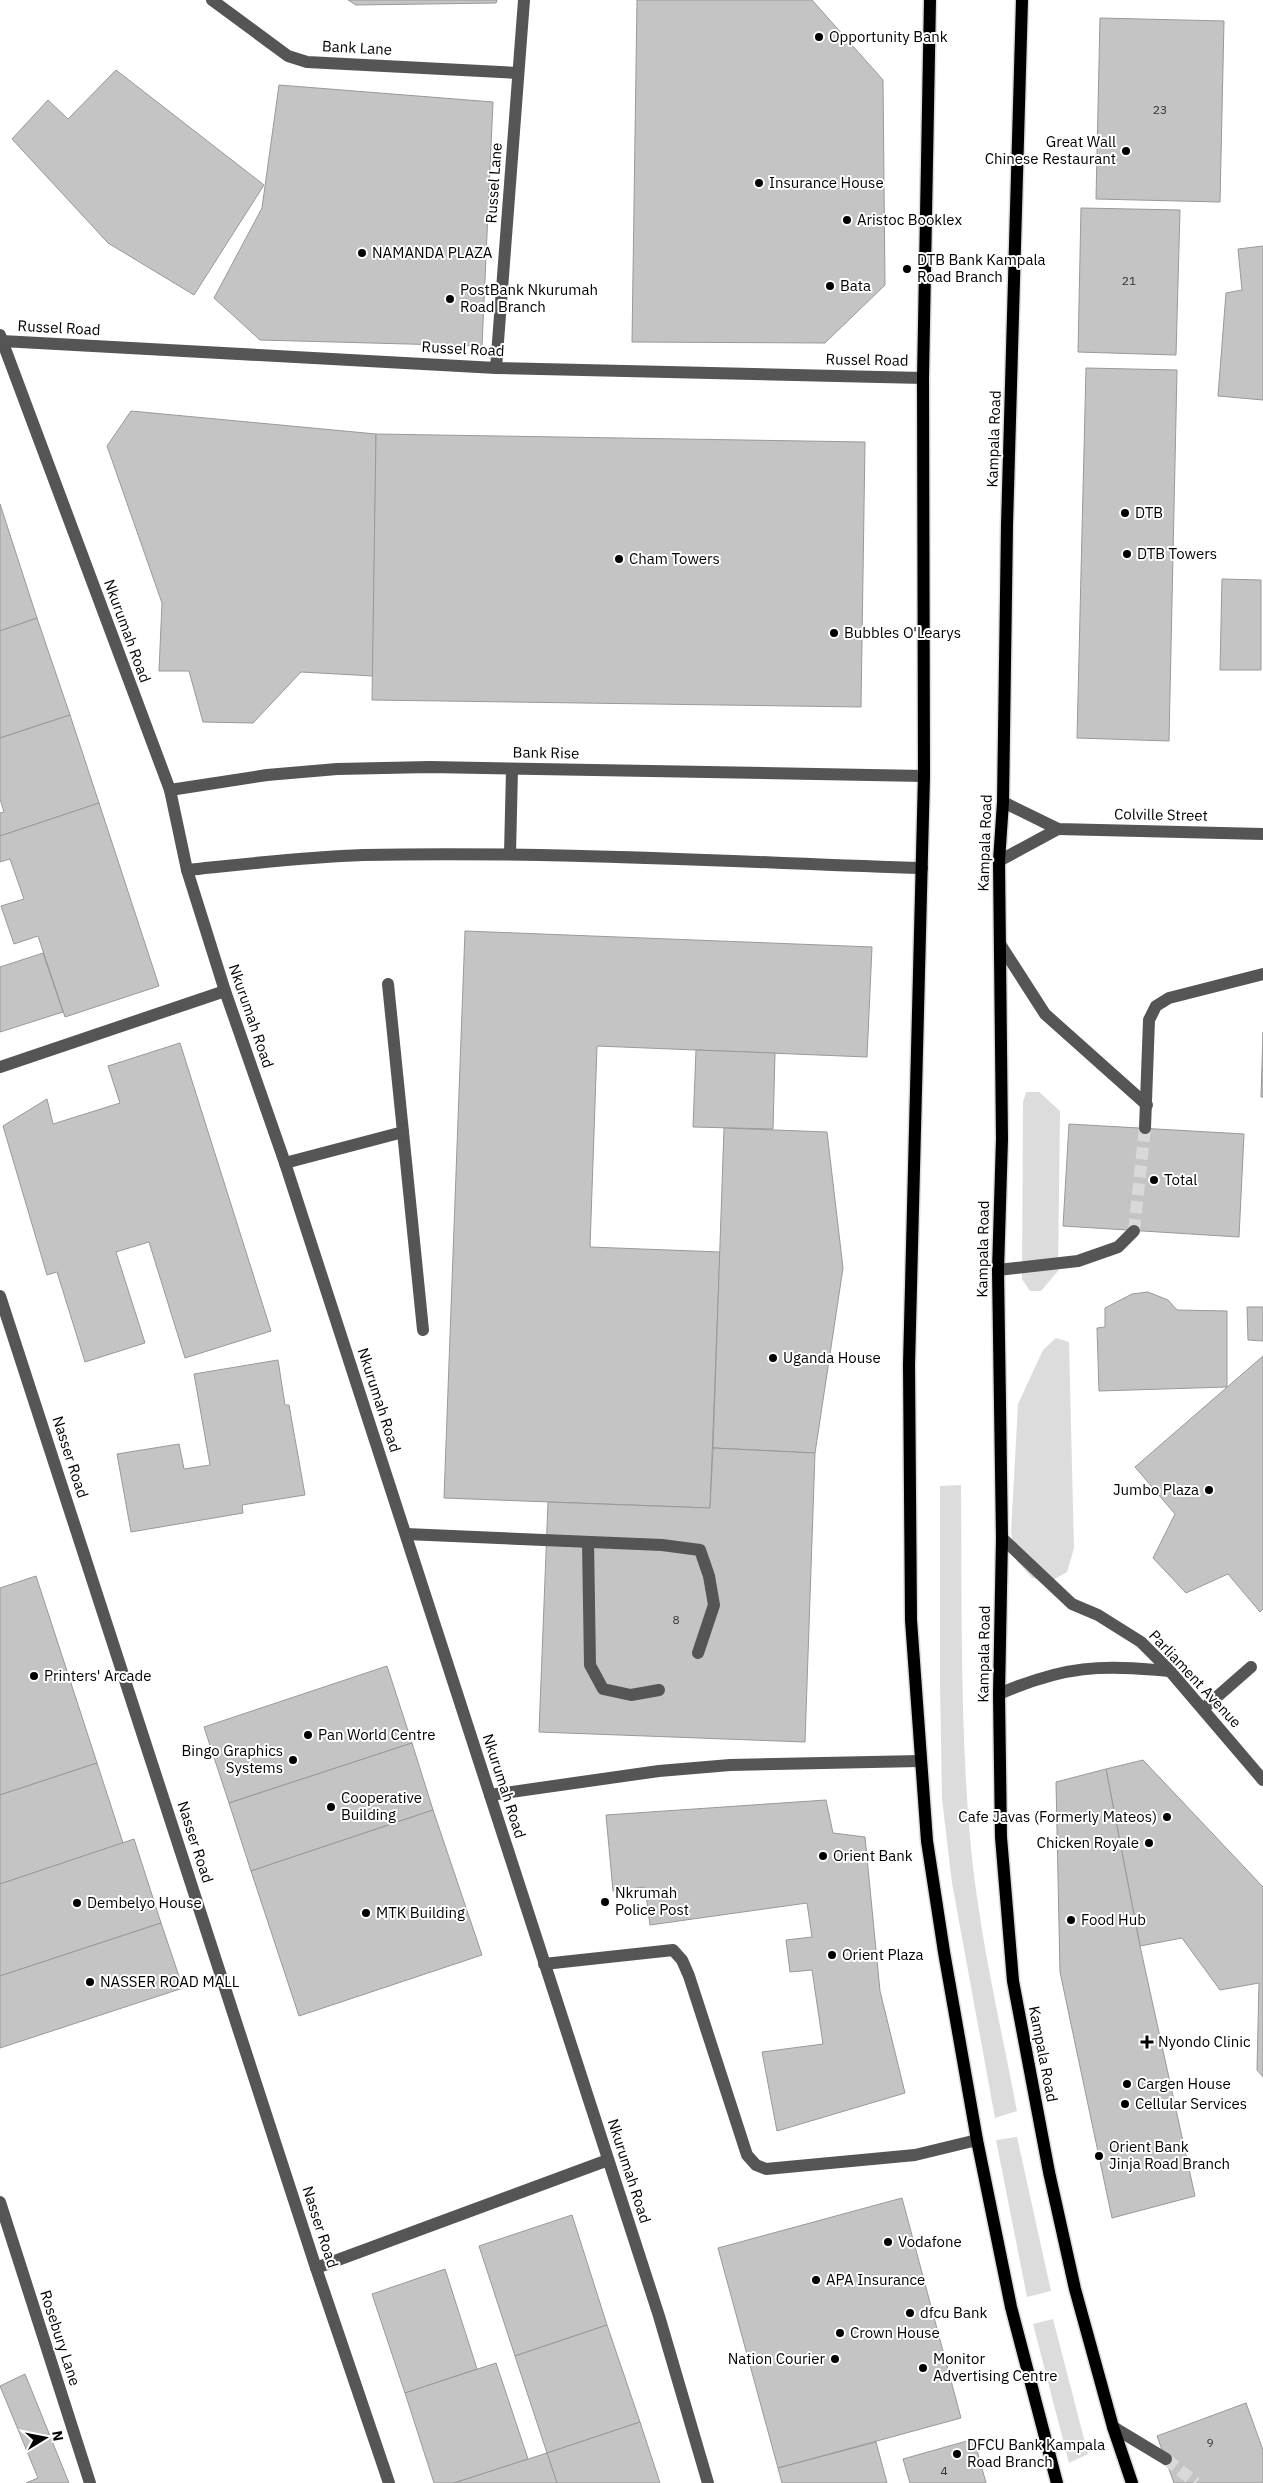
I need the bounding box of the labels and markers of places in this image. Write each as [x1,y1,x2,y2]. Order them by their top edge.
place label: Opportunity Bank [829,27,948,46]
marker: Opportunity Bank [813,31,825,43]
place label: Great Wall Chinese Restaurant [985,132,1116,168]
marker: Great Wall Chinese Restaurant [1120,145,1132,157]
place label: Insurance House [769,173,884,192]
marker: Insurance House [753,177,765,189]
place label: Aristoc Booklex [857,210,962,229]
marker: Aristoc Booklex [841,214,853,226]
place label: NAMANDA PLAZA [372,243,493,262]
marker: NAMANDA PLAZA [356,247,368,259]
place label: DTB Bank Kampala Road Branch [917,250,1046,286]
marker: DTB Bank Kampala Road Branch [901,263,913,275]
place label: Bata [840,276,871,295]
place label: PostBank Nkurumah Road Branch [460,280,598,316]
marker: Bata [824,280,836,292]
marker: PostBank Nkurumah Road Branch [444,293,456,305]
place label: DTB [1135,503,1163,522]
marker: DTB [1119,507,1131,519]
place label: DTB Towers [1137,544,1217,563]
marker: DTB Towers [1121,548,1133,560]
place label: Cham Towers [629,549,720,568]
marker: Cham Towers [613,553,625,565]
place label: Bubbles O'Learys [844,623,961,642]
marker: Bubbles O'Learys [828,627,840,639]
place label: Total [1164,1170,1197,1189]
marker: Total [1148,1174,1160,1186]
place label: Uganda House [783,1348,881,1367]
marker: Uganda House [767,1352,779,1364]
place label: Jumbo Plaza [1113,1480,1199,1499]
marker: Jumbo Plaza [1203,1484,1215,1496]
place label: Printers' Arcade [44,1666,152,1685]
marker: Printers' Arcade [28,1670,40,1682]
place label: Pan World Centre [318,1725,435,1744]
marker: Pan World Centre [302,1729,314,1741]
place label: Bingo Graphics Systems [181,1741,283,1777]
marker: Bingo Graphics Systems [287,1754,299,1766]
place label: Cooperative Building [341,1788,422,1824]
marker: Cooperative Building [325,1801,337,1813]
place label: Cafe Javas (Formerly Mateos) [958,1807,1157,1826]
marker: Cafe Javas (Formerly Mateos) [1161,1811,1173,1823]
place label: Chicken Royale [1037,1833,1139,1852]
marker: Chicken Royale [1143,1837,1155,1849]
place label: Orient Bank [833,1846,913,1865]
marker: Orient Bank [817,1850,829,1862]
place label: Nkrumah Police Post [615,1883,689,1919]
place label: Dembelyo House [87,1893,202,1912]
marker: Nkrumah Police Post [599,1896,611,1908]
marker: Dembelyo House [71,1897,83,1909]
place label: MTK Building [376,1903,465,1922]
marker: MTK Building [360,1907,372,1919]
place label: Food Hub [1081,1910,1146,1929]
marker: Food Hub [1065,1914,1077,1926]
place label: Orient Plaza [842,1945,924,1964]
marker: Orient Plaza [826,1949,838,1961]
place label: NASSER ROAD MALL [100,1972,240,1991]
marker: NASSER ROAD MALL [84,1976,96,1988]
place label: Nyondo Clinic [1158,2032,1251,2051]
marker: Nyondo Clinic [1140,2035,1154,2049]
place label: Cargen House [1137,2074,1231,2093]
marker: Cargen House [1121,2078,1133,2090]
place label: Cellular Services [1135,2094,1247,2113]
marker: Cellular Services [1119,2098,1131,2110]
place label: Orient Bank Jinja Road Branch [1109,2137,1230,2173]
marker: Orient Bank Jinja Road Branch [1093,2150,1105,2162]
place label: Vodafone [898,2232,962,2251]
marker: Vodafone [882,2236,894,2248]
place label: APA Insurance [826,2270,925,2289]
marker: APA Insurance [810,2274,822,2286]
place label: dfcu Bank [920,2303,987,2322]
marker: dfcu Bank [904,2307,916,2319]
place label: Crown House [850,2323,940,2342]
marker: Crown House [834,2327,846,2339]
place label: Nation Courier [728,2349,825,2368]
place label: Monitor Advertising Centre [933,2349,1057,2385]
marker: Nation Courier [829,2353,841,2365]
marker: Monitor Advertising Centre [917,2362,929,2374]
place label: DFCU Bank Kampala Road Branch [967,2435,1105,2471]
marker: DFCU Bank Kampala Road Branch [951,2448,963,2460]

